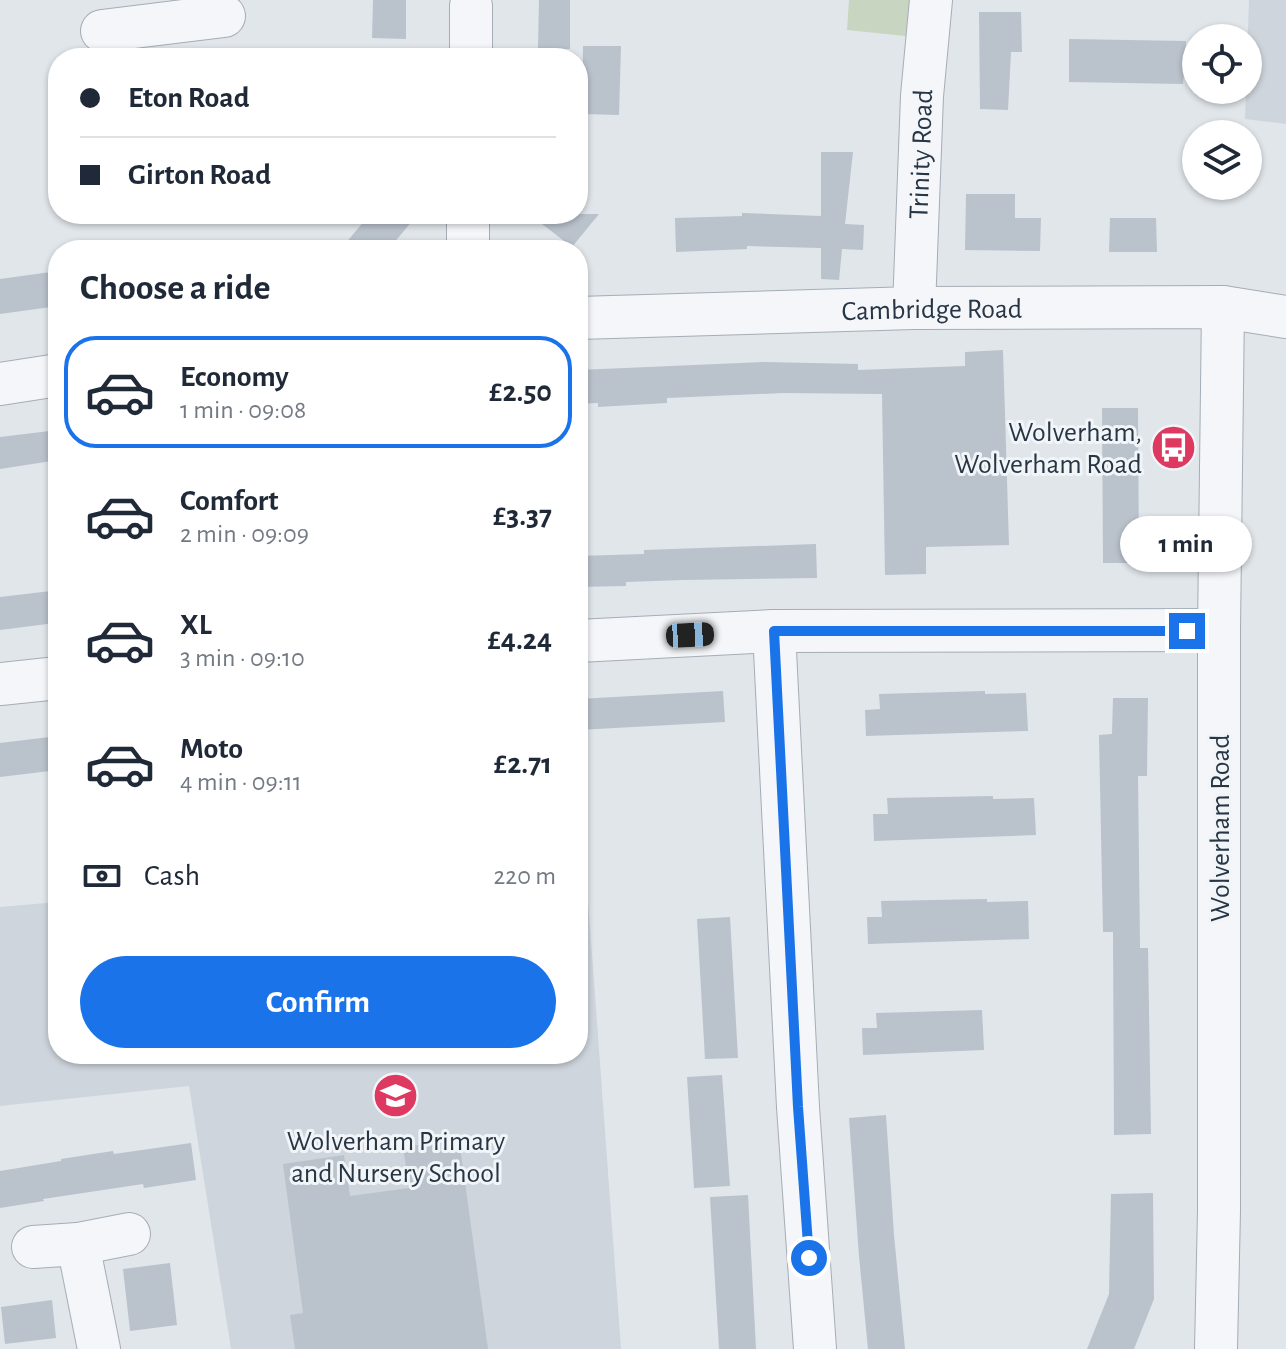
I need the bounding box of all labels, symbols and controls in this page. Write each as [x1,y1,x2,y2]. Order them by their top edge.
map controls [1182,24,1262,200]
button: locate [1182,24,1262,104]
text: Eton Road [128,83,250,113]
street label: Trinity Road [905,89,938,220]
button: layers [1182,120,1262,200]
text: Girton Road [128,160,271,190]
text: Choose a ride [80,270,270,306]
street label: Cambridge Road [841,296,1022,326]
icon: car [84,356,156,428]
text: Economy [180,362,289,392]
text: £2.50 [489,377,552,407]
text: 1 min · 09:08 [180,397,306,423]
place label: Wolverham, Wolverham Road [954,419,1142,479]
bus stop icon: Wolverham, Wolverham Road [1149,423,1197,471]
icon: car [84,480,156,552]
text: Comfort [180,486,279,516]
text: £3.37 [493,501,552,531]
callout: 1 min [1121,515,1253,571]
text: 2 min · 09:09 [180,521,309,547]
text: 1 min [1159,531,1213,557]
icon: car [84,604,156,676]
text: XL [180,610,212,640]
route end [1169,613,1205,649]
car [665,622,715,648]
text: £4.24 [487,625,552,655]
text: 3 min · 09:10 [180,645,305,671]
icon: car [84,728,156,800]
text: Moto [180,734,243,764]
street label: Wolverham Road [1207,734,1235,922]
text: £2.71 [494,749,552,779]
text: 4 min · 09:11 [180,769,302,795]
icon: cash [80,854,124,898]
text: Cash [144,861,200,891]
text: 220 m [494,863,556,889]
button: Confirm [80,956,556,1048]
school or university icon: Wolverham Primary and Nursery School [372,1072,420,1120]
place label: Wolverham Primary and Nursery School [287,1128,505,1188]
route start [791,1240,827,1276]

